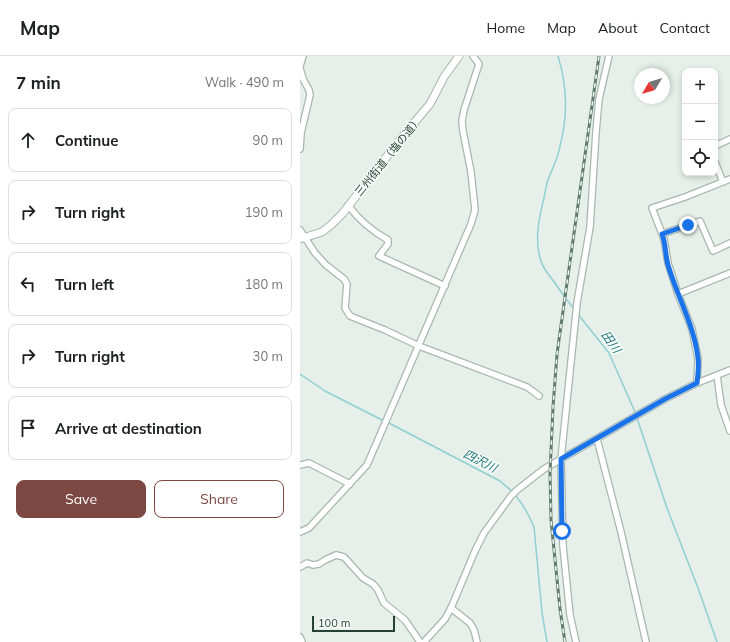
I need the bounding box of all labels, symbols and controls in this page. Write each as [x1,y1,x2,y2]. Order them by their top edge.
text: Map [20,16,60,40]
text: Home [486,19,525,37]
text: Map [547,19,576,37]
text: About [598,19,638,37]
text: Contact [660,19,710,37]
north arrow [634,68,670,104]
map controls [682,68,718,176]
button: + [682,68,718,104]
text: 7 min [16,72,61,93]
text: Walk · 490 m [205,74,284,90]
button: − [682,104,718,140]
street label: 三州街道（塩の道） [351,113,425,199]
icon: ahead [17,129,39,151]
text: Continue [55,131,118,150]
text: 90 m [253,132,283,148]
button: locate [682,140,718,176]
icon: right [17,201,39,223]
text: Turn right [55,203,125,222]
text: 190 m [245,204,283,220]
route end [679,216,697,234]
icon: left [17,273,39,295]
text: Turn left [55,275,114,294]
text: 180 m [245,276,283,292]
water label: 田川 [598,328,626,357]
icon: right [17,345,39,367]
text: Turn right [55,347,125,366]
text: 30 m [253,348,283,364]
icon: arrive [17,417,39,439]
text: Arrive at destination [55,419,202,438]
water label: 四沢川 [461,446,501,476]
button: Save [16,480,146,518]
button: Share [154,480,284,518]
route start [553,522,571,540]
scale bar [312,614,395,633]
text: 100 m [318,616,350,630]

